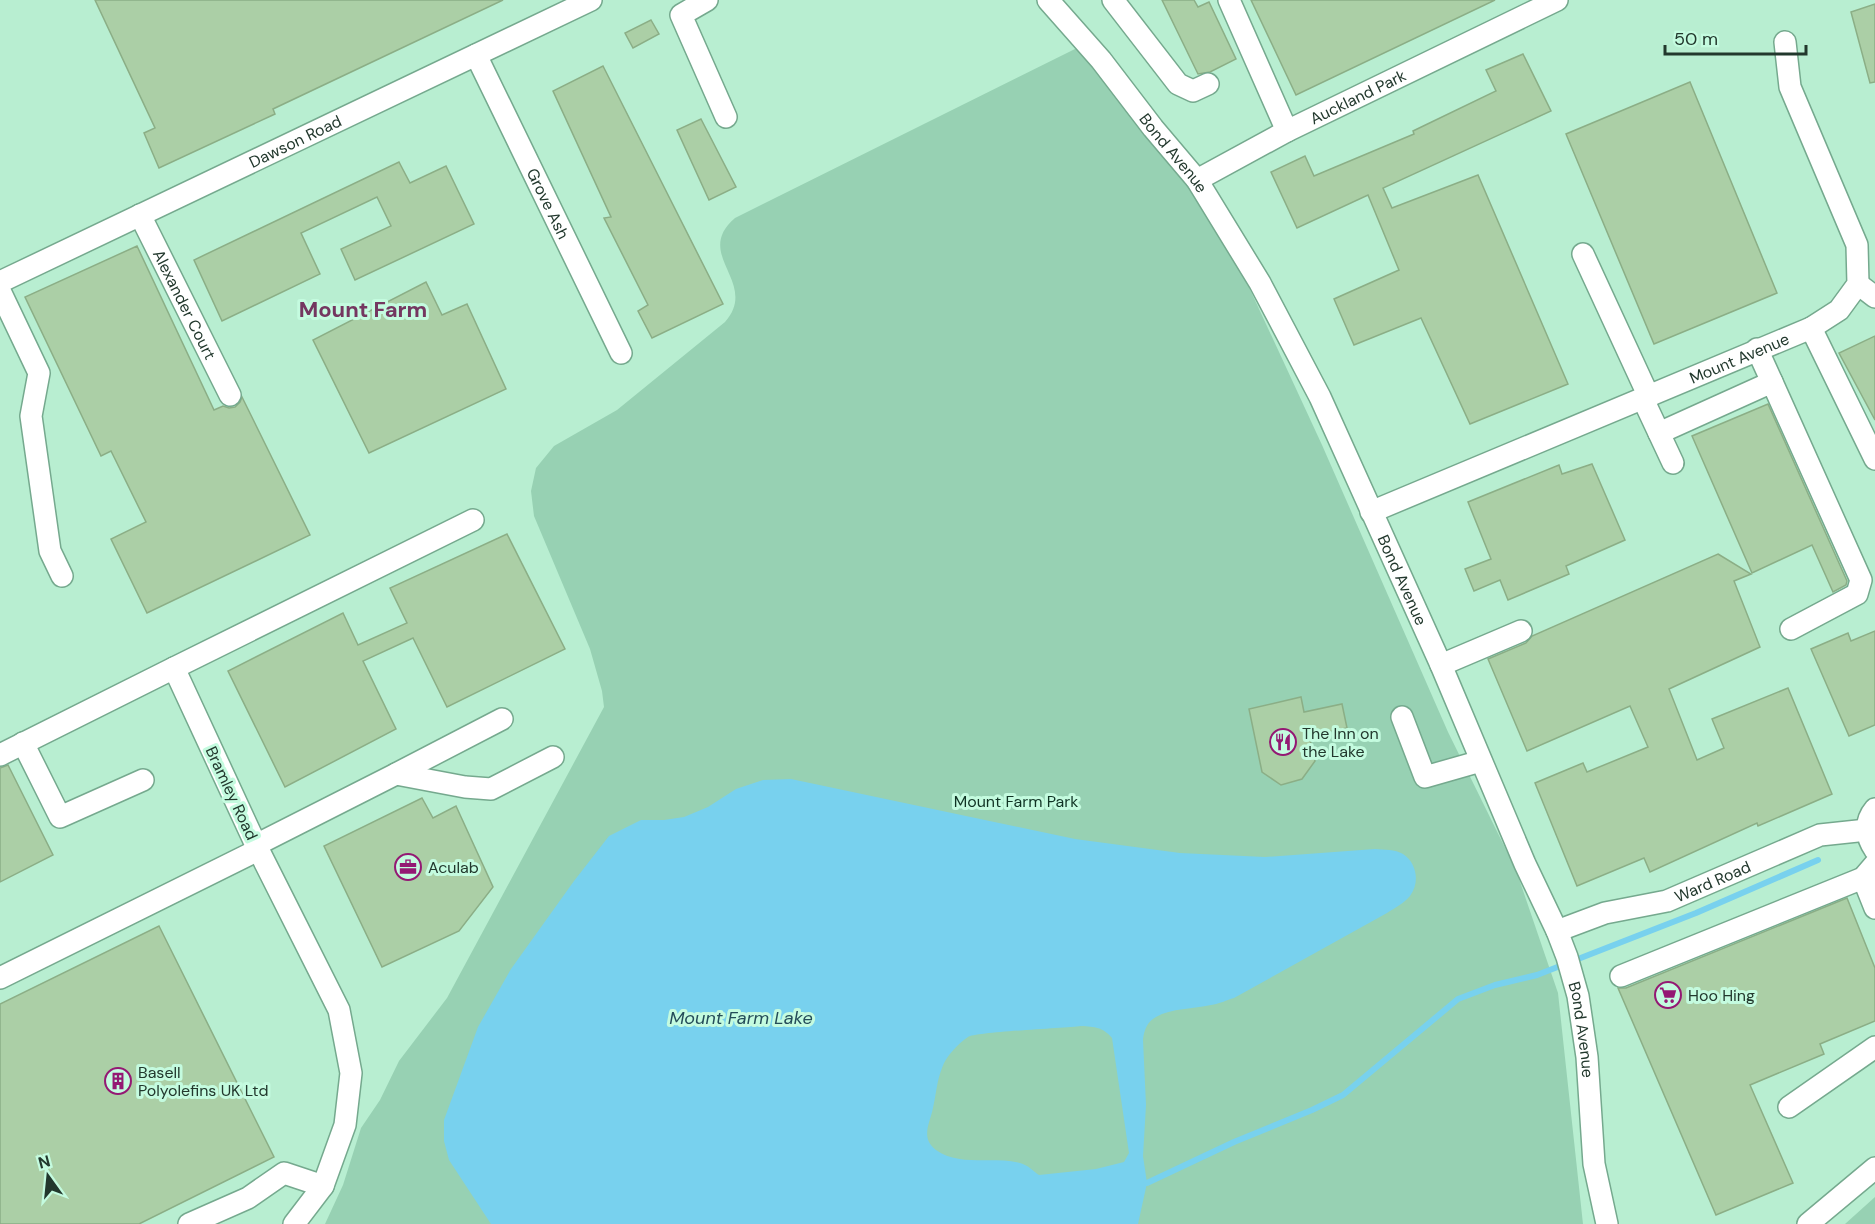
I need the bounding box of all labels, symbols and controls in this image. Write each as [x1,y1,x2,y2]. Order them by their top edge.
scale bar [1665,18,1806,56]
text: 50 m [1674,27,1718,51]
street label: Auckland Park [1307,65,1410,129]
street label: Bond Avenue [1134,109,1212,197]
street label: Dawson Road [246,111,345,173]
street label: Grove Ash [522,165,574,242]
street label: Alexander Court [148,246,221,363]
district label: Mount Farm [299,295,427,324]
street label: Mount Avenue [1686,328,1792,389]
street label: Bond Avenue [1373,532,1432,629]
place label: The Inn on the Lake [1302,723,1379,762]
restaurant icon: The Inn on the Lake [1268,727,1298,757]
street label: Bramley Road [201,743,262,844]
park label: Mount Farm Park [954,791,1078,812]
office icon: Aculab [393,852,423,882]
street label: Ward Road [1672,856,1754,907]
place label: Aculab [428,857,479,878]
street label: Bond Avenue [1563,979,1598,1079]
supermarket icon: Hoo Hing [1653,980,1683,1010]
place label: Hoo Hing [1688,985,1755,1006]
water label: Mount Farm Lake [669,1006,813,1030]
place label: Basell Polyolefins UK Ltd [138,1062,268,1101]
building icon: Basell Polyolefins UK Ltd [103,1066,133,1096]
north arrow [18,1146,78,1206]
text: N [36,1150,53,1174]

